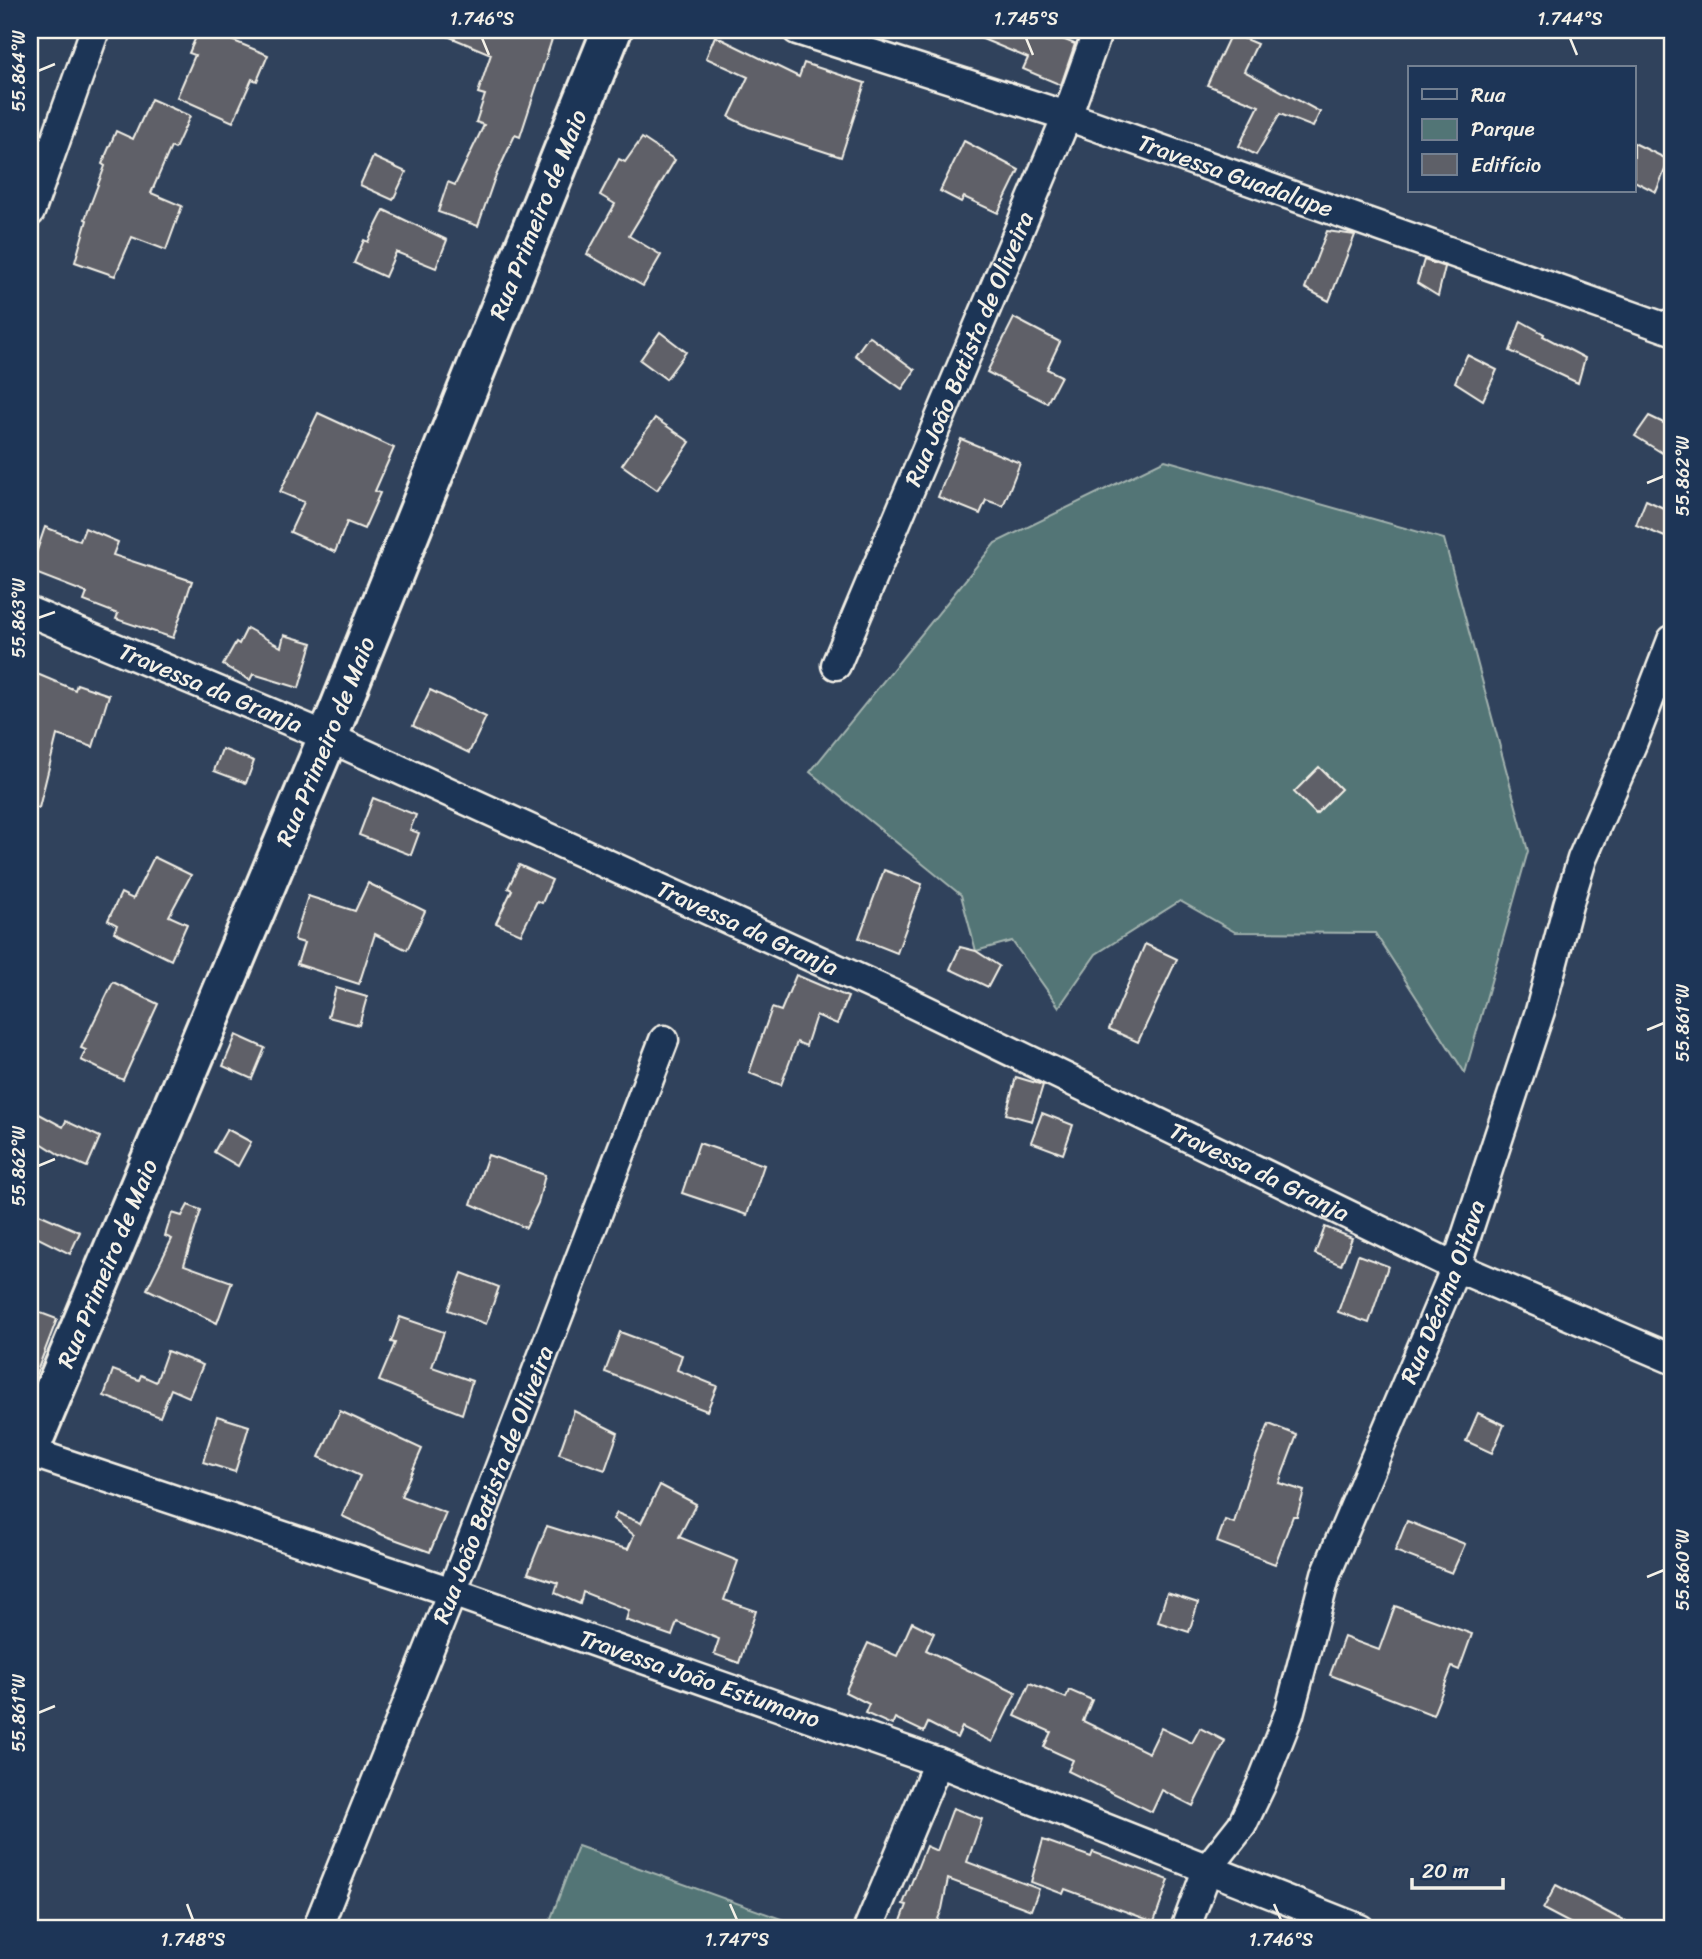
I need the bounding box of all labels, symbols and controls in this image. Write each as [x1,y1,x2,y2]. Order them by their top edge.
text: 1.746°S [450,3,514,35]
text: 1.745°S [994,3,1058,35]
text: 1.744°S [1538,3,1602,35]
text: 55.864°W [3,29,35,112]
legend [1408,66,1636,192]
text: Rua [1471,76,1506,114]
street label: Rua Primeiro de Maio [477,103,599,326]
text: Parque [1471,110,1535,148]
street label: Travessa Guadalupe [1132,122,1339,230]
text: Edifício [1471,146,1541,184]
street label: Rua João Batista de Oliveira [892,205,1046,493]
text: 55.862°W [1667,435,1699,516]
text: 55.863°W [3,577,35,658]
street label: Travessa da Granja [112,630,309,745]
street label: Rua Primeiro de Maio [264,630,387,853]
street label: Travessa da Granja [649,868,846,988]
text: 55.861°W [1667,983,1699,1062]
street label: Travessa da Granja [1162,1110,1357,1233]
text: 55.862°W [3,1125,35,1206]
street label: Rua Primeiro de Maio [45,1152,170,1375]
street label: Rua Décima Oitava [1388,1194,1498,1391]
street label: Rua João Batista de Oliveira [420,1339,566,1630]
text: 55.860°W [1667,1528,1699,1611]
street label: Travessa João Estumano [573,1617,826,1740]
text: 55.861°W [3,1673,35,1752]
scale bar [1412,1847,1502,1891]
text: 20 m [1422,1852,1469,1890]
text: 1.748°S [161,1924,225,1956]
text: 1.747°S [705,1924,769,1956]
text: 1.746°S [1249,1924,1313,1956]

